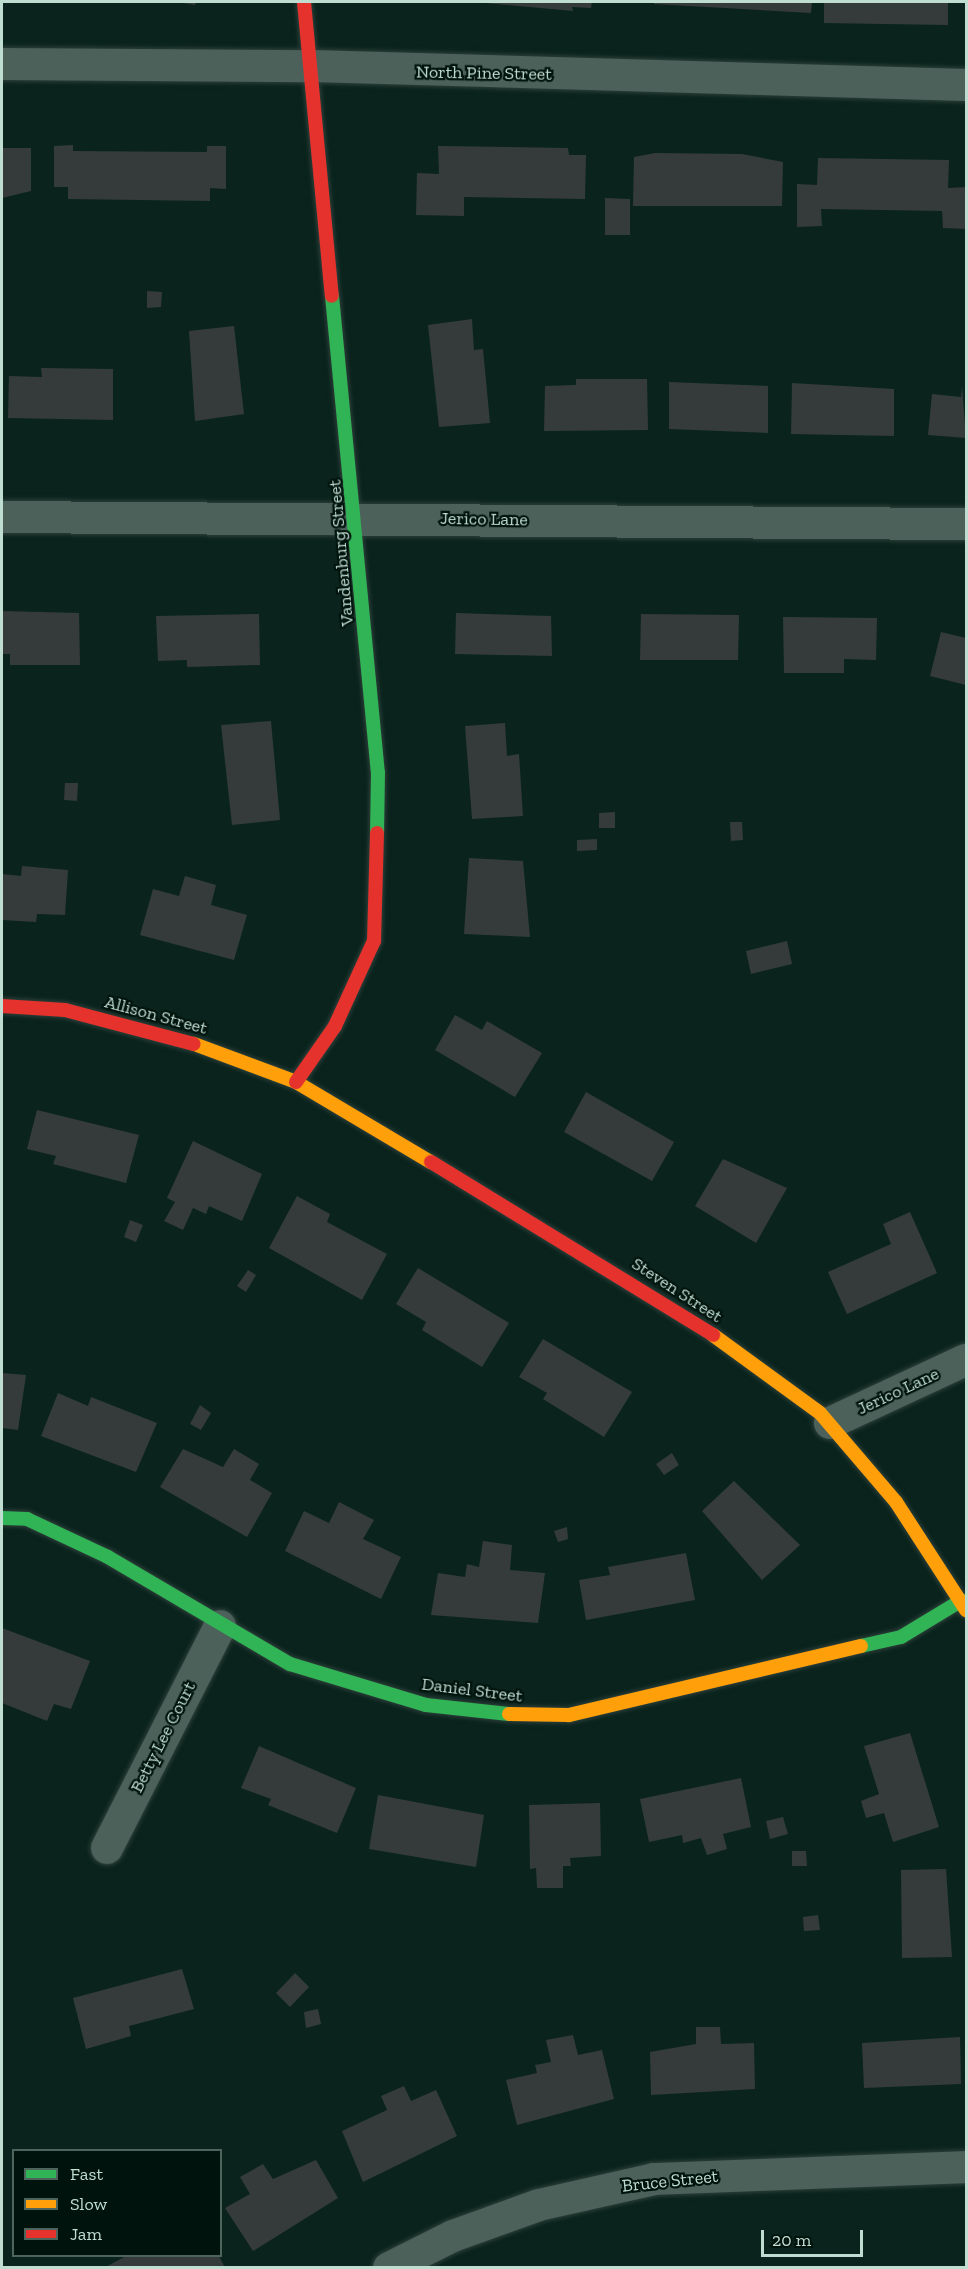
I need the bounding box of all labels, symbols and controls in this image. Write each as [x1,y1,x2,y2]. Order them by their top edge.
street label: North Pine Street [416,61,552,85]
street label: Vandenburg Street [324,479,358,627]
street label: Jerico Lane [440,507,528,531]
street label: Allison Street [102,991,210,1039]
street label: Steven Street [628,1253,726,1327]
street label: Jerico Lane [854,1363,942,1419]
street label: Daniel Street [420,1673,524,1707]
street label: Betty Lee Court [126,1678,200,1796]
legend [12,2149,222,2257]
text: Fast [70,2163,103,2185]
street label: Bruce Street [621,2165,719,2197]
text: Slow [70,2193,107,2215]
scale bar [764,2218,866,2256]
text: Jam [70,2223,102,2245]
text: 20 m [772,2229,811,2251]

